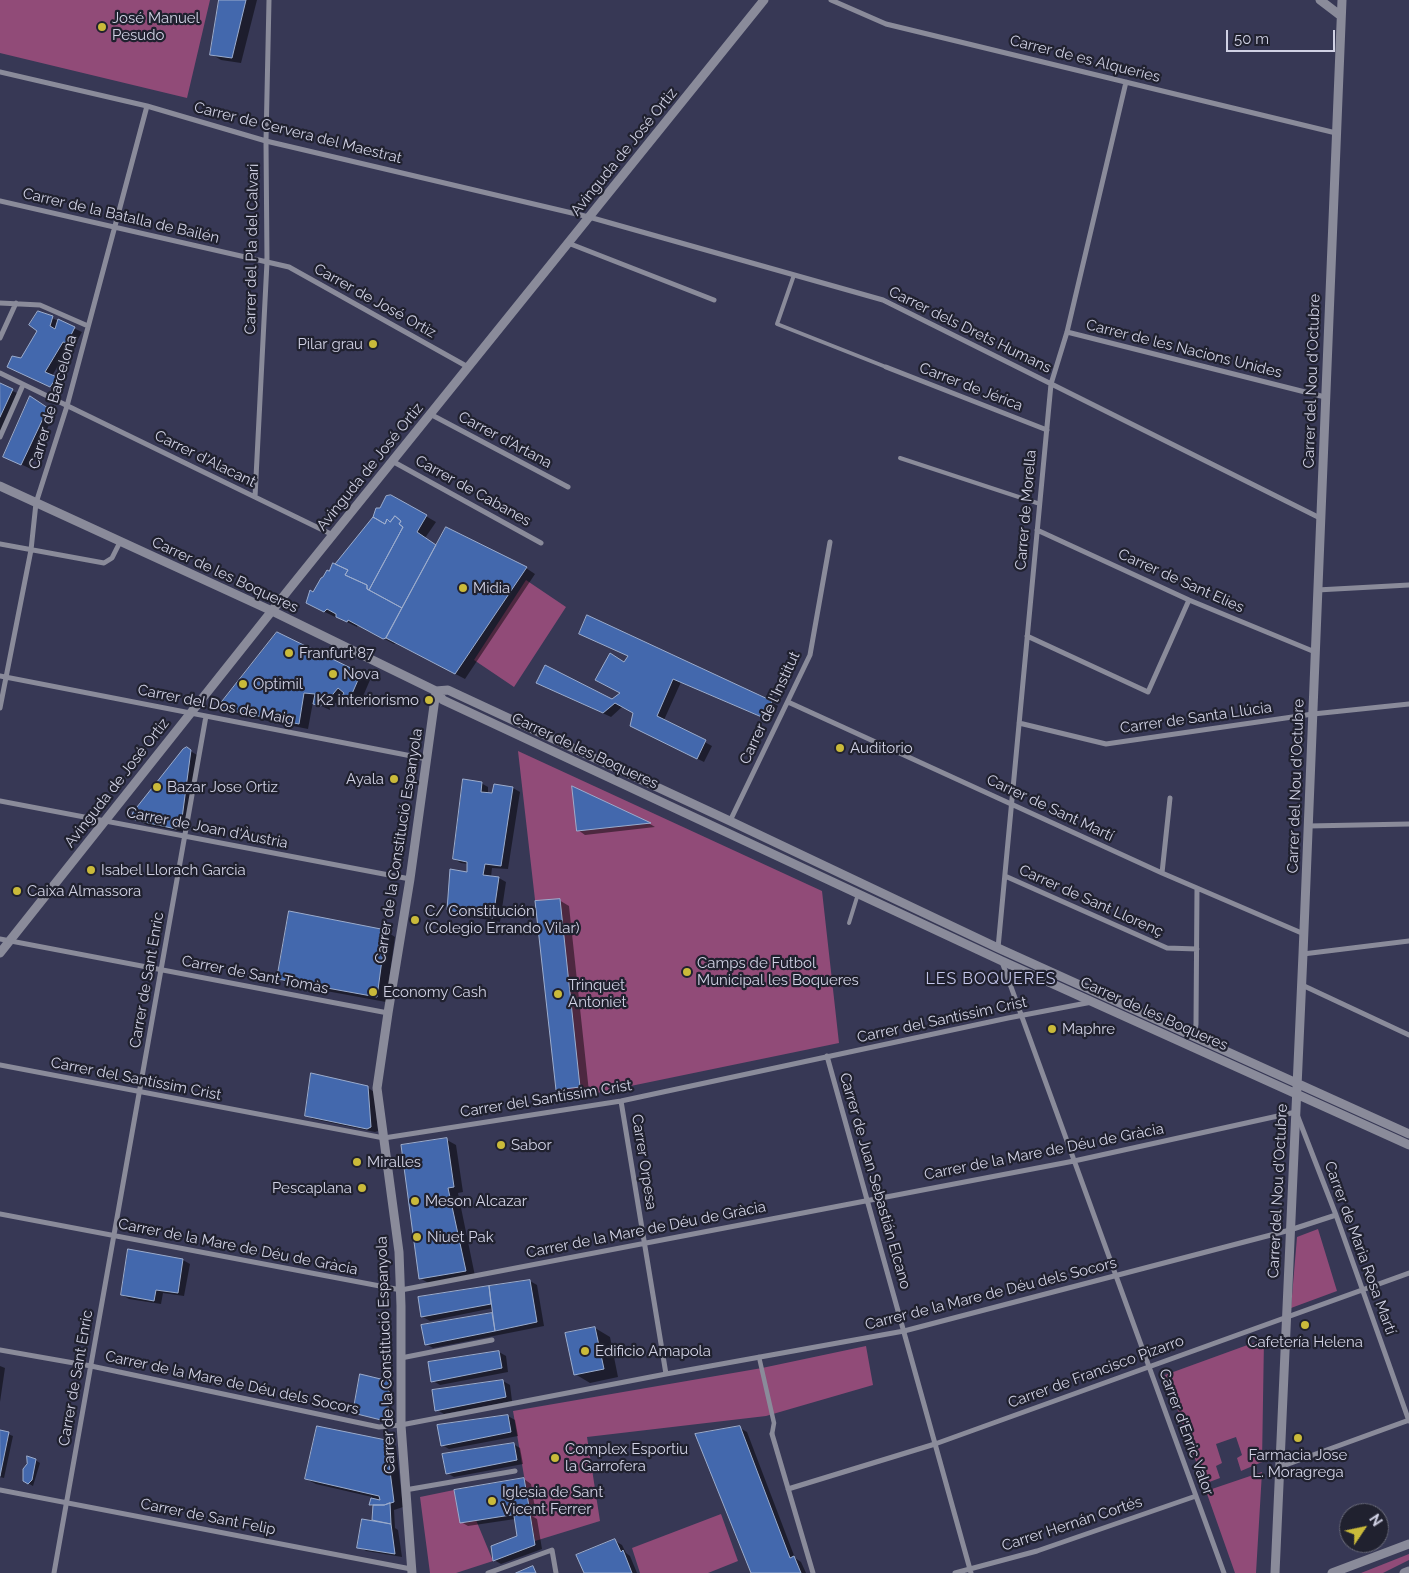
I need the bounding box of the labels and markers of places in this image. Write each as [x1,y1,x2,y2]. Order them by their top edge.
place label: José Manuel Pesudo [112,9,200,44]
marker: José Manuel Pesudo [96,21,108,33]
place label: Pilar grau [297,335,363,353]
marker: Pilar grau [367,338,379,350]
place label: Midia [473,579,510,597]
marker: Midia [457,582,469,594]
place label: Franfurt 87 [299,644,374,662]
marker: Franfurt 87 [283,647,295,659]
place label: Nova [343,665,379,683]
marker: Nova [327,668,339,680]
place label: Optimil [253,675,303,693]
marker: Optimil [237,678,249,690]
place label: K2 interiorismo [316,691,419,709]
marker: K2 interiorismo [423,694,435,706]
place label: Auditorio [850,739,913,757]
marker: Auditorio [834,742,846,754]
place label: Ayala [346,770,384,788]
marker: Ayala [388,773,400,785]
place label: Bazar Jose Ortiz [167,778,278,796]
marker: Bazar Jose Ortiz [151,781,163,793]
place label: Isabel Llorach Garcia [101,861,246,879]
marker: Isabel Llorach Garcia [85,864,97,876]
place label: Caixa Almassora [27,882,141,900]
marker: Caixa Almassora [11,885,23,897]
place label: C/ Constitución (Colegio Errando Vilar) [425,902,580,937]
marker: C/ Constitución (Colegio Errando Vilar) [409,914,421,926]
place label: Camps de Futbol Municipal les Boqueres [697,954,859,989]
marker: Camps de Futbol Municipal les Boqueres [681,966,693,978]
place label: Trinquet Antoniet [568,976,626,1011]
place label: Economy Cash [383,983,487,1001]
marker: Economy Cash [367,986,379,998]
marker: Trinquet Antoniet [552,988,564,1000]
place label: Maphre [1062,1020,1115,1038]
marker: Maphre [1046,1023,1058,1035]
place label: Sabor [511,1136,552,1154]
marker: Sabor [495,1139,507,1151]
place label: Miralles [367,1153,421,1171]
marker: Miralles [351,1156,363,1168]
place label: Pescaplana [272,1179,352,1197]
marker: Pescaplana [356,1182,368,1194]
place label: Meson Alcazar [425,1192,527,1210]
marker: Meson Alcazar [409,1195,421,1207]
place label: Niuet Pak [427,1228,494,1246]
marker: Niuet Pak [411,1231,423,1243]
marker: Cafetería Helena [1299,1319,1311,1331]
place label: Cafetería Helena [1247,1333,1363,1351]
place label: Edificio Amapola [595,1342,711,1360]
marker: Edificio Amapola [579,1345,591,1357]
marker: Farmacia Jose L. Moragrega [1292,1432,1304,1444]
place label: Complex Esportiu la Garrofera [565,1440,688,1475]
place label: Farmacia Jose L. Moragrega [1249,1446,1347,1481]
marker: Complex Esportiu la Garrofera [549,1452,561,1464]
place label: Iglesia de Sant Vicent Ferrer [502,1483,603,1518]
marker: Iglesia de Sant Vicent Ferrer [486,1495,498,1507]

